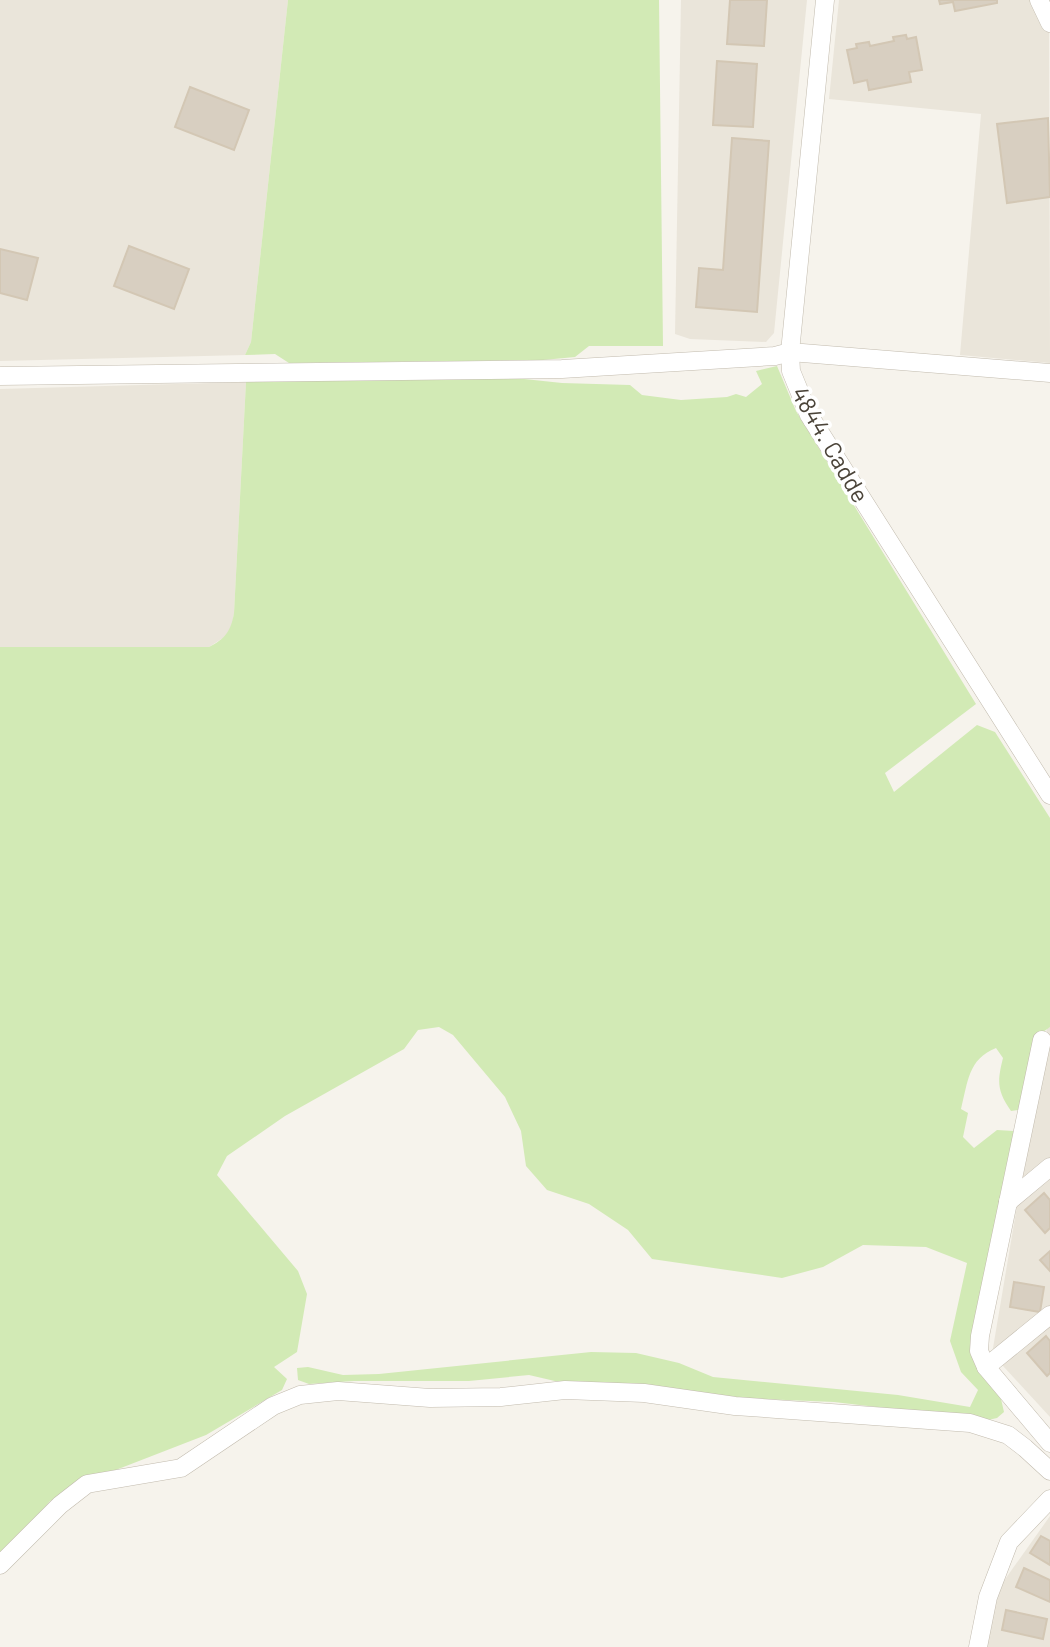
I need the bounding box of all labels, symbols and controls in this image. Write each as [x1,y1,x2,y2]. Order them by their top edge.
street label: 4844. Cadde [786,381,876,507]

